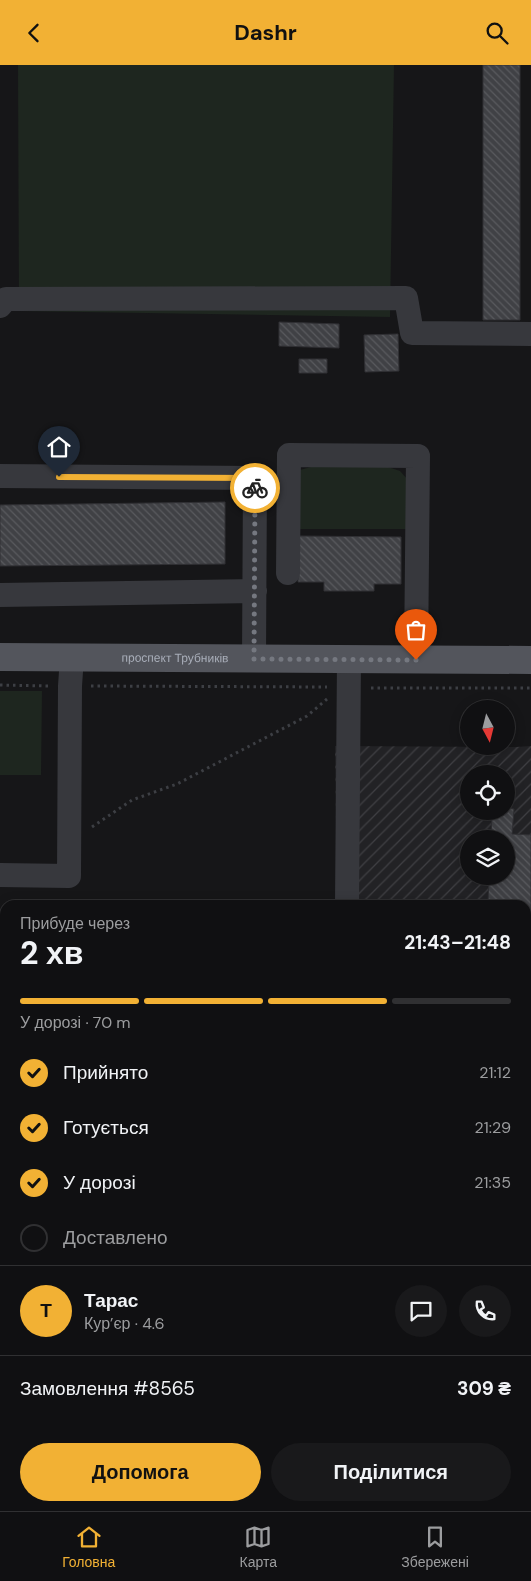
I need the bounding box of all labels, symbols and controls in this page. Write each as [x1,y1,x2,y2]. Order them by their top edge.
text: Dashr [234,18,297,47]
icon: back [20,19,48,47]
icon: search [483,19,511,47]
pin [38,426,80,477]
icon: home [45,433,73,461]
courier [230,463,280,513]
icon: bike [241,474,269,502]
pin [395,609,437,660]
icon: bag [402,616,430,644]
street label: проспект Трубників [121,650,229,666]
north arrow [460,700,515,755]
map controls [460,700,515,885]
button: locate [460,765,515,820]
button: layers [460,830,515,885]
text: Прибуде через [20,913,130,934]
text: 21:43–21:48 [404,930,511,955]
text: 2 хв [20,932,83,974]
text: У дорозі · 70 m [20,1012,131,1033]
icon: check [20,1059,48,1087]
text: Прийнято [63,1060,148,1085]
text: 21:12 [479,1062,511,1083]
icon: check [20,1114,48,1142]
text: Готується [63,1115,149,1140]
text: 21:29 [474,1117,511,1138]
icon: check [20,1169,48,1197]
text: У дорозі [63,1170,136,1195]
text: 21:35 [474,1172,511,1193]
text: Доставлено [63,1225,168,1250]
button: chat [395,1285,447,1337]
button: phone [459,1285,511,1337]
text: Тарас [84,1288,138,1313]
text: Т [40,1298,52,1323]
text: Кур’єр · 4.6 [84,1313,165,1334]
text: Замовлення #8565 [20,1376,195,1401]
text: 309 ₴ [457,1376,511,1401]
button: Допомога [20,1443,261,1501]
button: Поділитися [271,1443,511,1501]
tab: Головна [62,1523,115,1571]
tab: Карта [240,1523,277,1571]
tab: Збережені [401,1523,469,1571]

